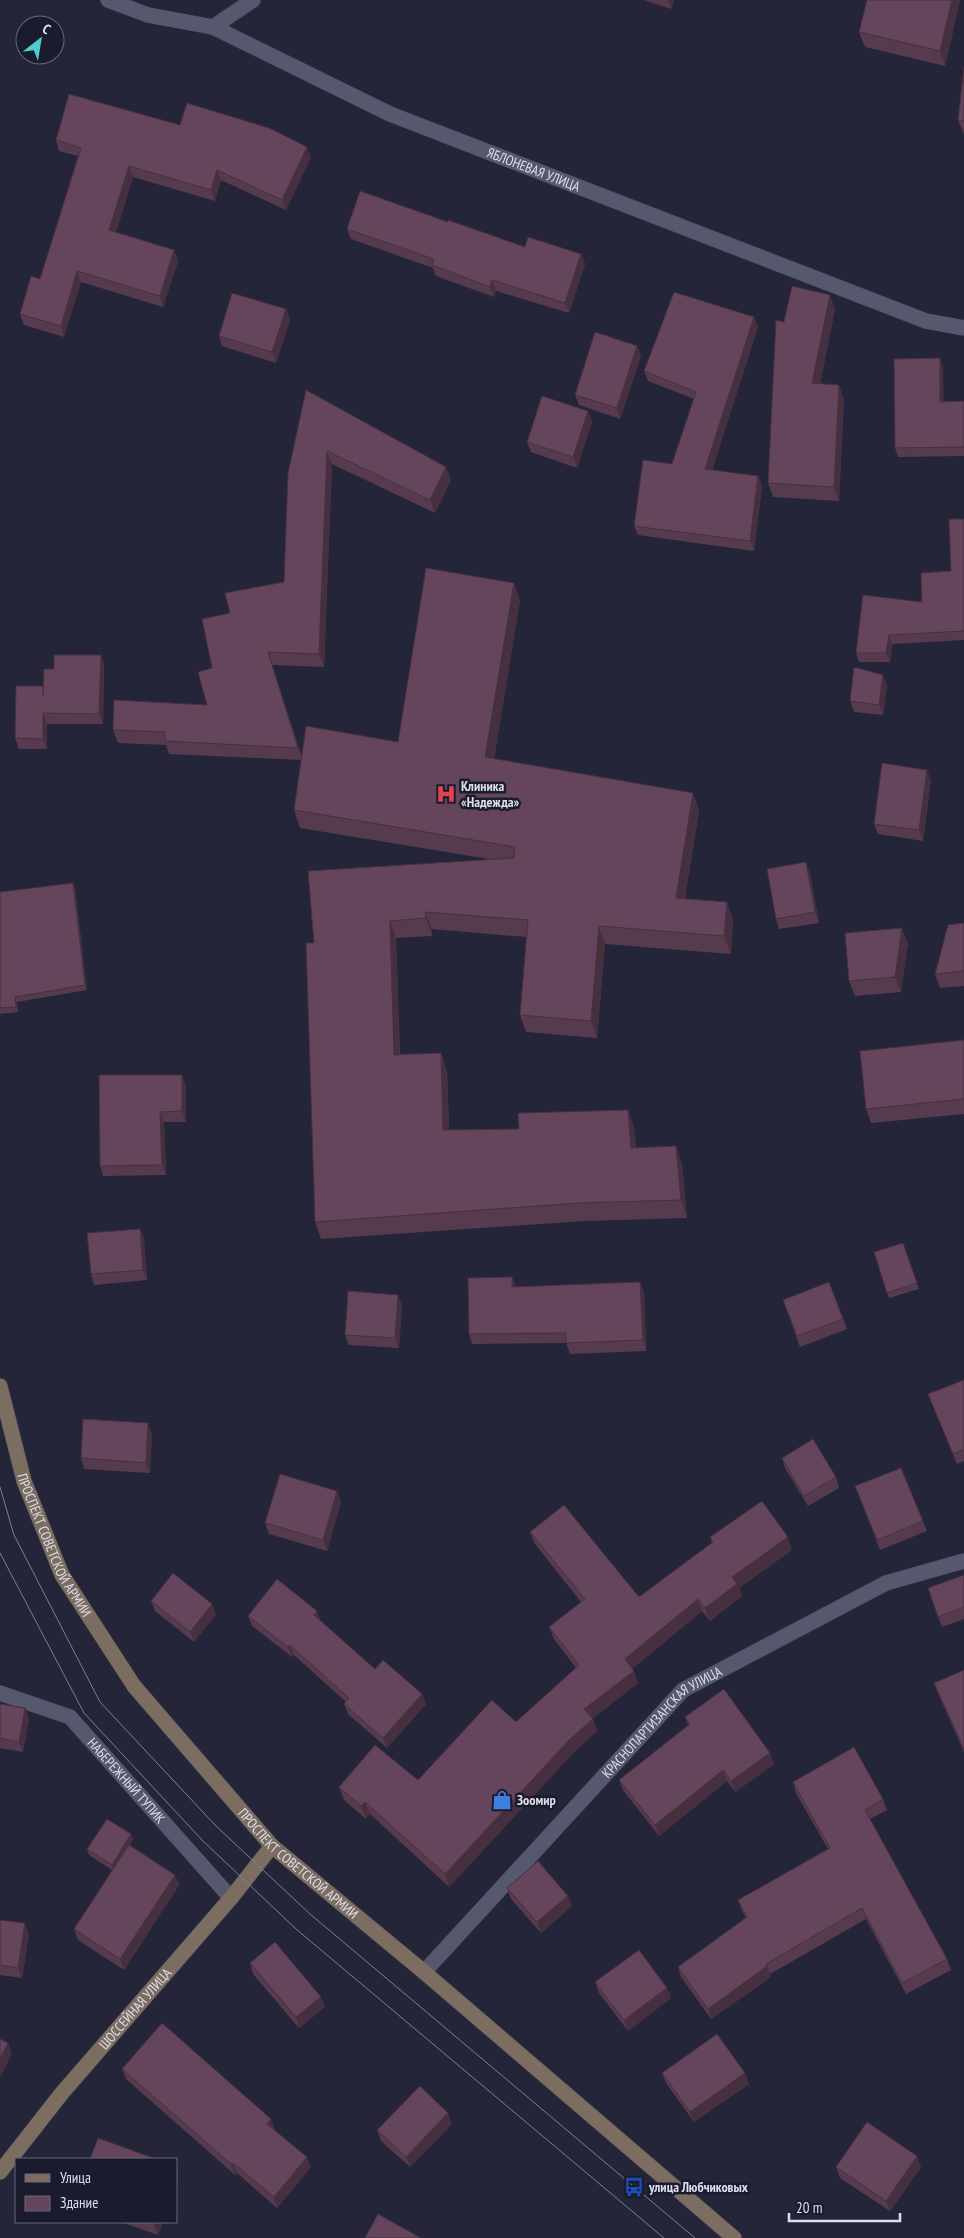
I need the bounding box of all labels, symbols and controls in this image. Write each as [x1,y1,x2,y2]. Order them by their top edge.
north arrow [15,15,65,65]
text: С [39,19,55,39]
street label: ЯБЛОНЕВАЯ УЛИЦА [484,143,583,196]
place label: Клиника «Надежда» [461,777,520,811]
hospital icon: Клиника «Надежда» [435,783,457,805]
street label: ПРОСПЕКТ СОВЕТСКОЙ АРМИИ [13,1472,96,1620]
street label: КРАСНОПАРТИЗАНСКАЯ УЛИЦА [598,1662,725,1782]
street label: НАБЕРЕЖНЫЙ ТУПИК [84,1734,169,1827]
shop icon: Зоомир [491,1789,513,1811]
place label: Зоомир [517,1791,556,1809]
street label: ПРОСПЕКТ СОВЕТСКОЙ АРМИИ [234,1804,362,1923]
street label: ШОССЕЙНАЯ УЛИЦА [95,1964,176,2053]
legend [15,2158,178,2223]
text: Улица [60,2168,91,2187]
bus stop icon: улица Любчиковых [623,2176,645,2198]
place label: улица Любчиковых [648,2178,749,2196]
scale bar [789,2190,900,2222]
text: Здание [60,2193,98,2212]
text: 20 m [796,2198,822,2217]

